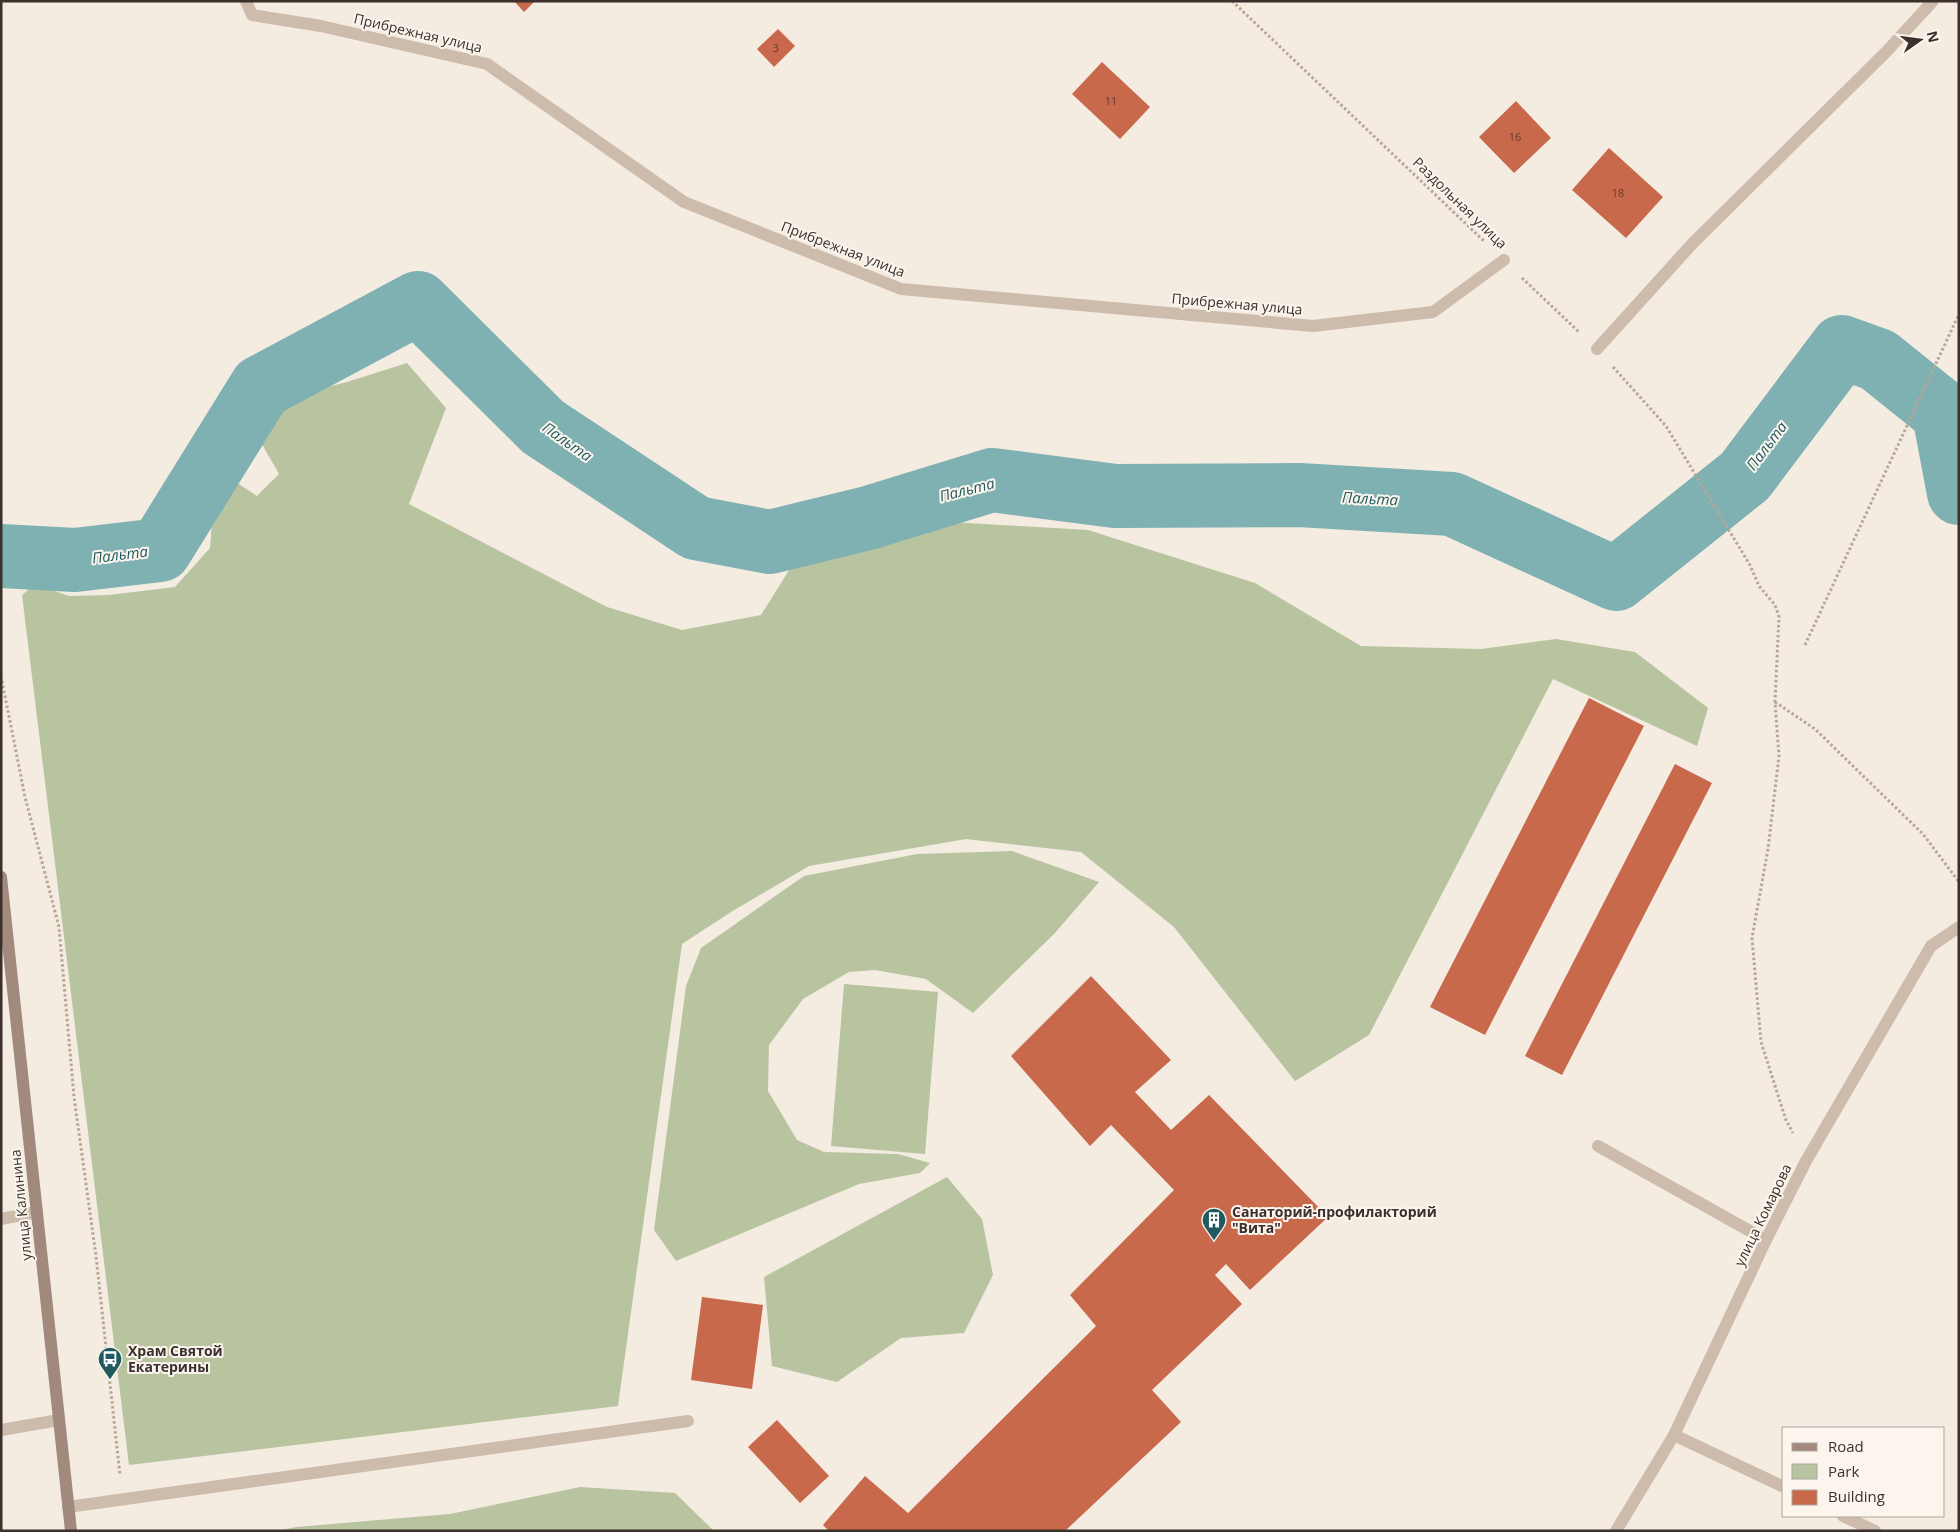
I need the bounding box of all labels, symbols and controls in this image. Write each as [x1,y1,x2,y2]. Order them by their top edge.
street label: Прибрежная улица [352,8,484,57]
north arrow [1895,15,1945,65]
text: N [1923,29,1944,45]
house number: 3 [773,40,779,55]
house number: 11 [1105,93,1117,108]
house number: 16 [1509,129,1521,144]
street label: Раздольная улица [1409,153,1512,253]
house number: 18 [1612,185,1624,200]
street label: Прибрежная улица [779,216,908,281]
street label: Прибрежная улица [1171,288,1303,319]
water label: Пальта [539,417,597,466]
water label: Пальта [1741,417,1791,474]
water label: Пальта [937,472,997,506]
water label: Пальта [1342,487,1399,509]
water label: Пальта [91,541,149,567]
street label: улица Калинина [5,1148,36,1262]
street label: улица Комарова [1729,1160,1796,1269]
place label: Санаторий-профилакторий "Вита" [1232,1202,1437,1237]
building icon: Санаторий-профилакторий "Вита" [1201,1207,1227,1241]
place label: Храм Святой Екатерины [128,1341,223,1376]
bus stop icon: Храм Святой Екатерины [97,1346,123,1380]
legend [1782,1427,1945,1517]
text: Road [1828,1436,1864,1456]
text: Park [1828,1461,1859,1481]
text: Building [1828,1486,1885,1506]

